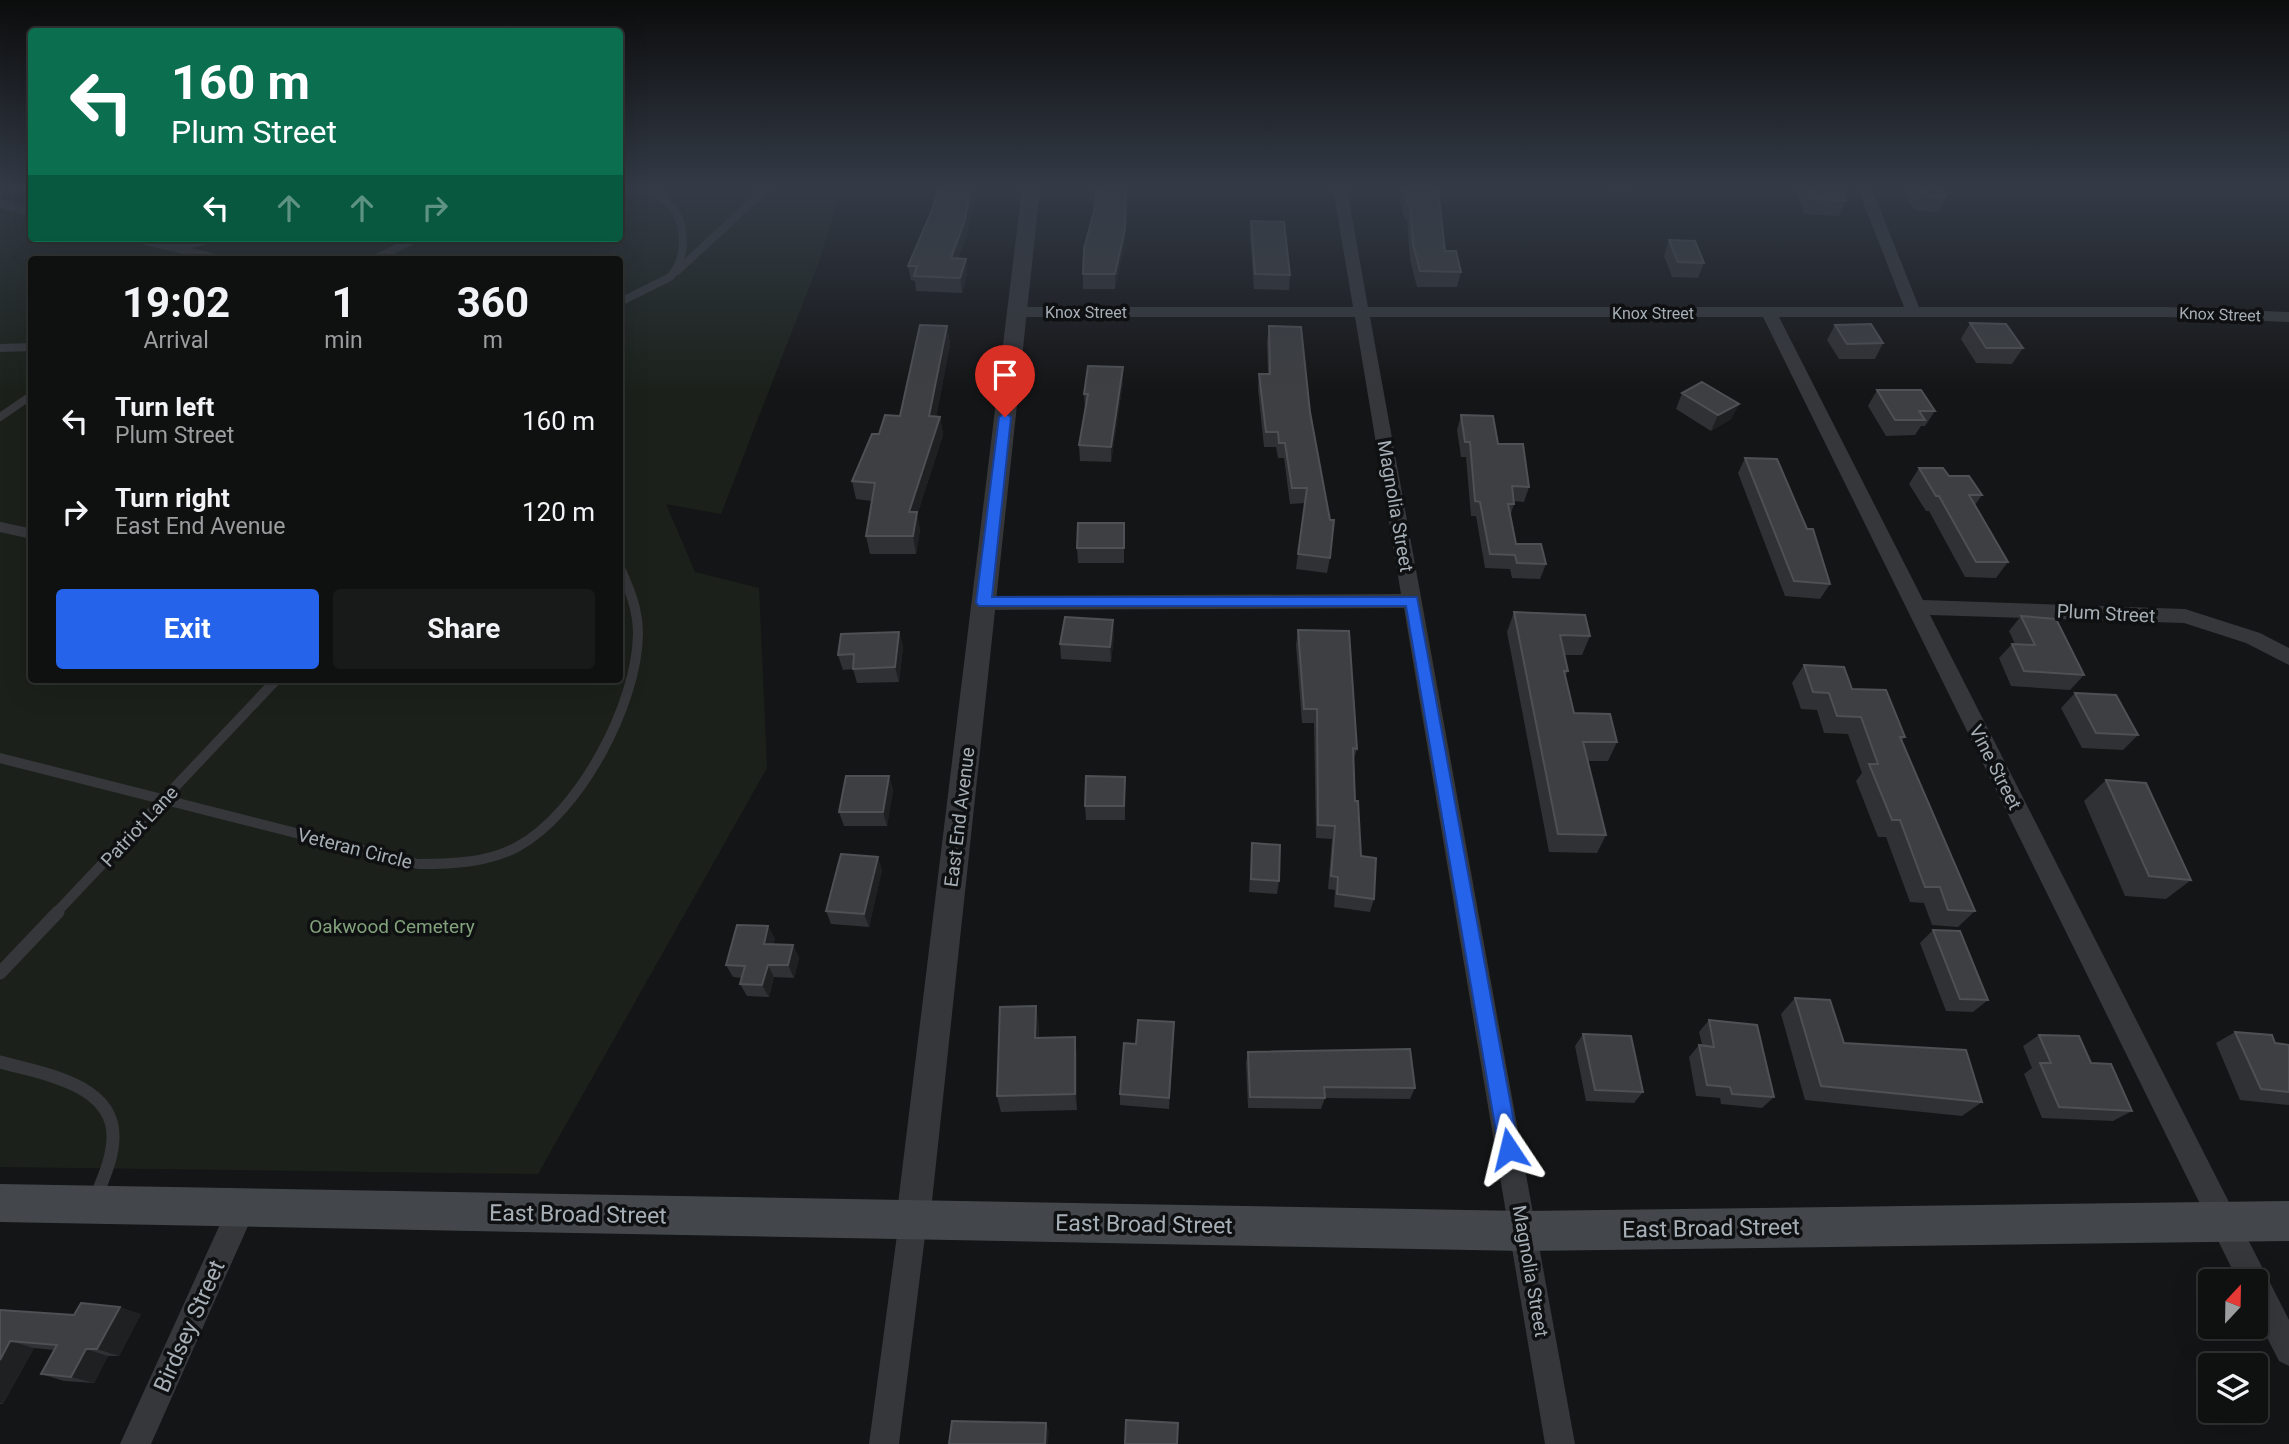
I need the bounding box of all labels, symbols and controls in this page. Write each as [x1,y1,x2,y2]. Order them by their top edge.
text: 160 m [171,54,310,111]
icon: left [56,56,147,147]
text: Plum Street [171,113,337,151]
icon: left [197,189,235,227]
icon: ahead [270,189,308,227]
icon: ahead [343,189,381,227]
icon: right [416,189,454,227]
text: 19:02 [122,278,230,327]
text: 1 [331,278,356,327]
text: 360 [457,278,529,327]
street label: Knox Street [1045,303,1127,322]
street label: Knox Street [1612,304,1694,323]
street label: Knox Street [2179,304,2261,325]
text: Arrival [143,327,209,354]
text: min [324,327,363,354]
text: m [483,327,503,354]
pin [975,345,1035,417]
icon: arrive [986,356,1024,394]
text: Turn left [115,392,214,422]
icon: left [56,402,94,440]
text: 160 m [522,406,595,436]
text: Plum Street [115,422,234,449]
street label: Magnolia Street [1373,438,1418,574]
text: Turn right [115,483,230,513]
icon: right [56,493,94,531]
text: 120 m [522,497,595,527]
text: East End Avenue [115,513,285,540]
button: Exit [56,589,319,669]
button: Share [333,589,595,669]
street label: Plum Street [2056,599,2156,628]
street label: Vine Street [1964,721,2027,813]
street label: East End Avenue [940,746,979,888]
street label: Patriot Lane [96,781,183,872]
street label: Veteran Circle [295,823,415,874]
park label: Oakwood Cemetery [309,915,475,938]
position arrow [1472,1112,1546,1186]
street label: East Broad Street [489,1199,667,1230]
street label: Magnolia Street [1508,1203,1553,1339]
street label: East Broad Street [1055,1209,1233,1240]
street label: East Broad Street [1622,1213,1800,1244]
street label: Birdsey Street [148,1256,231,1396]
north arrow [2198,1269,2268,1339]
map controls [2198,1269,2268,1423]
button: layers [2198,1353,2268,1423]

